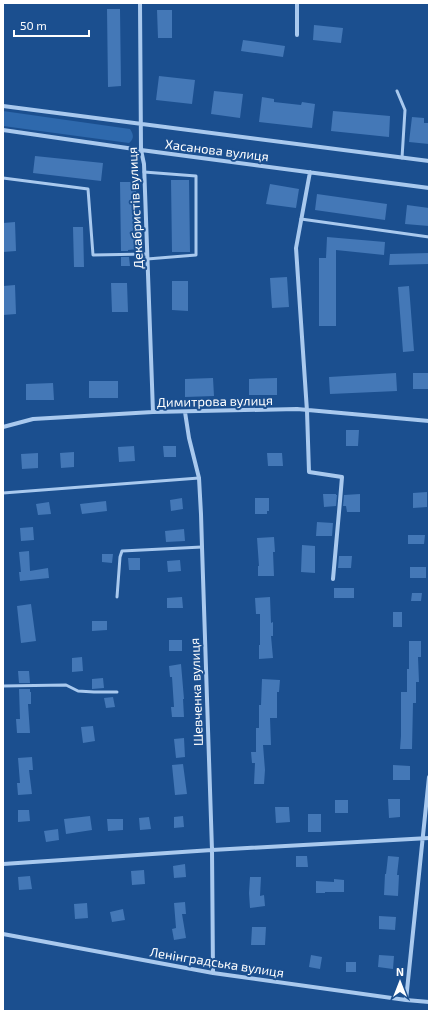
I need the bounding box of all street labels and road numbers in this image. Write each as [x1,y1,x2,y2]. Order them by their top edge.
street label: Хасанова вулиця [164,136,270,164]
street label: Декабристів вулиця [124,147,146,269]
street label: Димитрова вулиця [157,392,273,410]
street label: Шевченка вулиця [186,638,206,746]
street label: Ленінградська вулиця [149,943,285,981]

